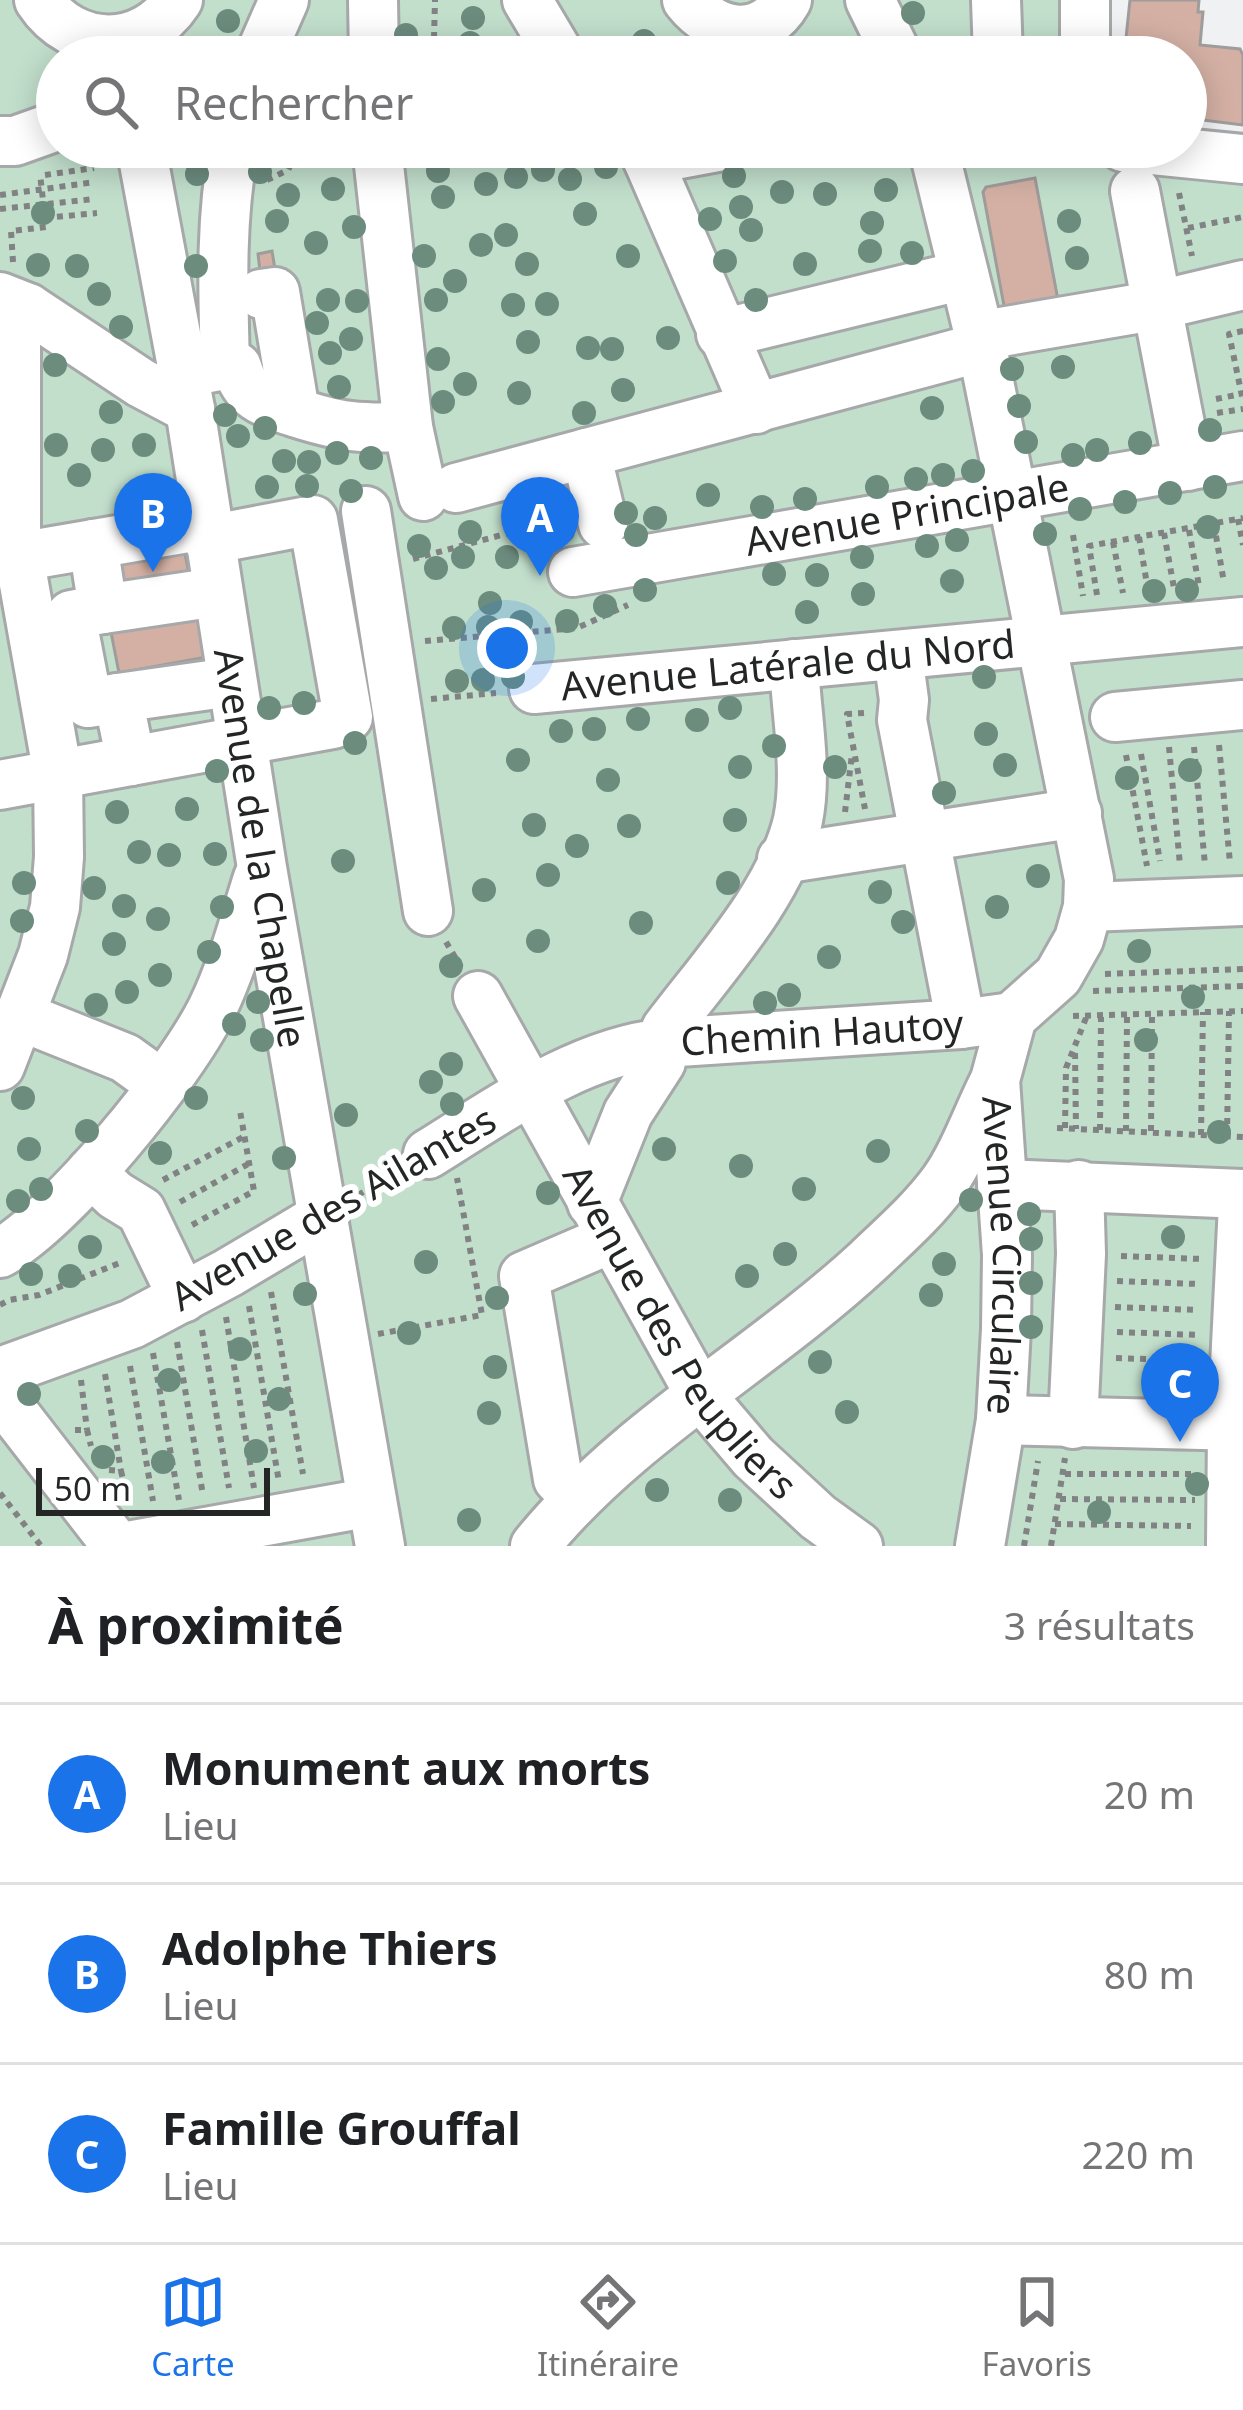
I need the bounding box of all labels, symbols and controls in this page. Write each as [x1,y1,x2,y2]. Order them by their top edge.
search box [36,36,1207,168]
icon: search [78,69,144,135]
text: Rechercher [174,72,413,133]
street label: Avenue Principale [741,459,1073,567]
pin: B [114,473,192,572]
pin: A [501,477,579,576]
street label: Avenue Latérale du Nord [558,616,1017,711]
your location [477,618,537,678]
street label: Avenue de la Chapelle [203,644,321,1051]
street label: Chemin Hautoy [679,996,965,1067]
street label: Avenue des Ailantes [160,1092,505,1322]
street label: Avenue Circulaire [971,1094,1035,1416]
street label: Avenue des Peupliers [552,1154,810,1510]
pin: C [1141,1343,1219,1442]
scale bar [36,1462,270,1515]
text: 50 m [54,1466,131,1511]
text: À proximité [48,1589,344,1659]
text: 3 résultats [1004,1598,1195,1651]
text: Monument aux morts [162,1737,650,1798]
text: A [74,1767,101,1820]
text: 20 m [1104,1767,1195,1820]
text: Lieu [162,1798,239,1851]
text: Adolphe Thiers [162,1917,498,1978]
text: B [74,1947,100,2000]
text: 80 m [1104,1947,1195,2000]
text: Lieu [162,1978,239,2031]
text: Famille Grouffal [162,2097,521,2158]
text: C [74,2127,100,2180]
text: 220 m [1081,2127,1195,2180]
text: Lieu [162,2158,239,2211]
tab: Carte [151,2269,235,2386]
tab: Itinéraire [537,2269,679,2386]
tab: Favoris [982,2269,1092,2386]

